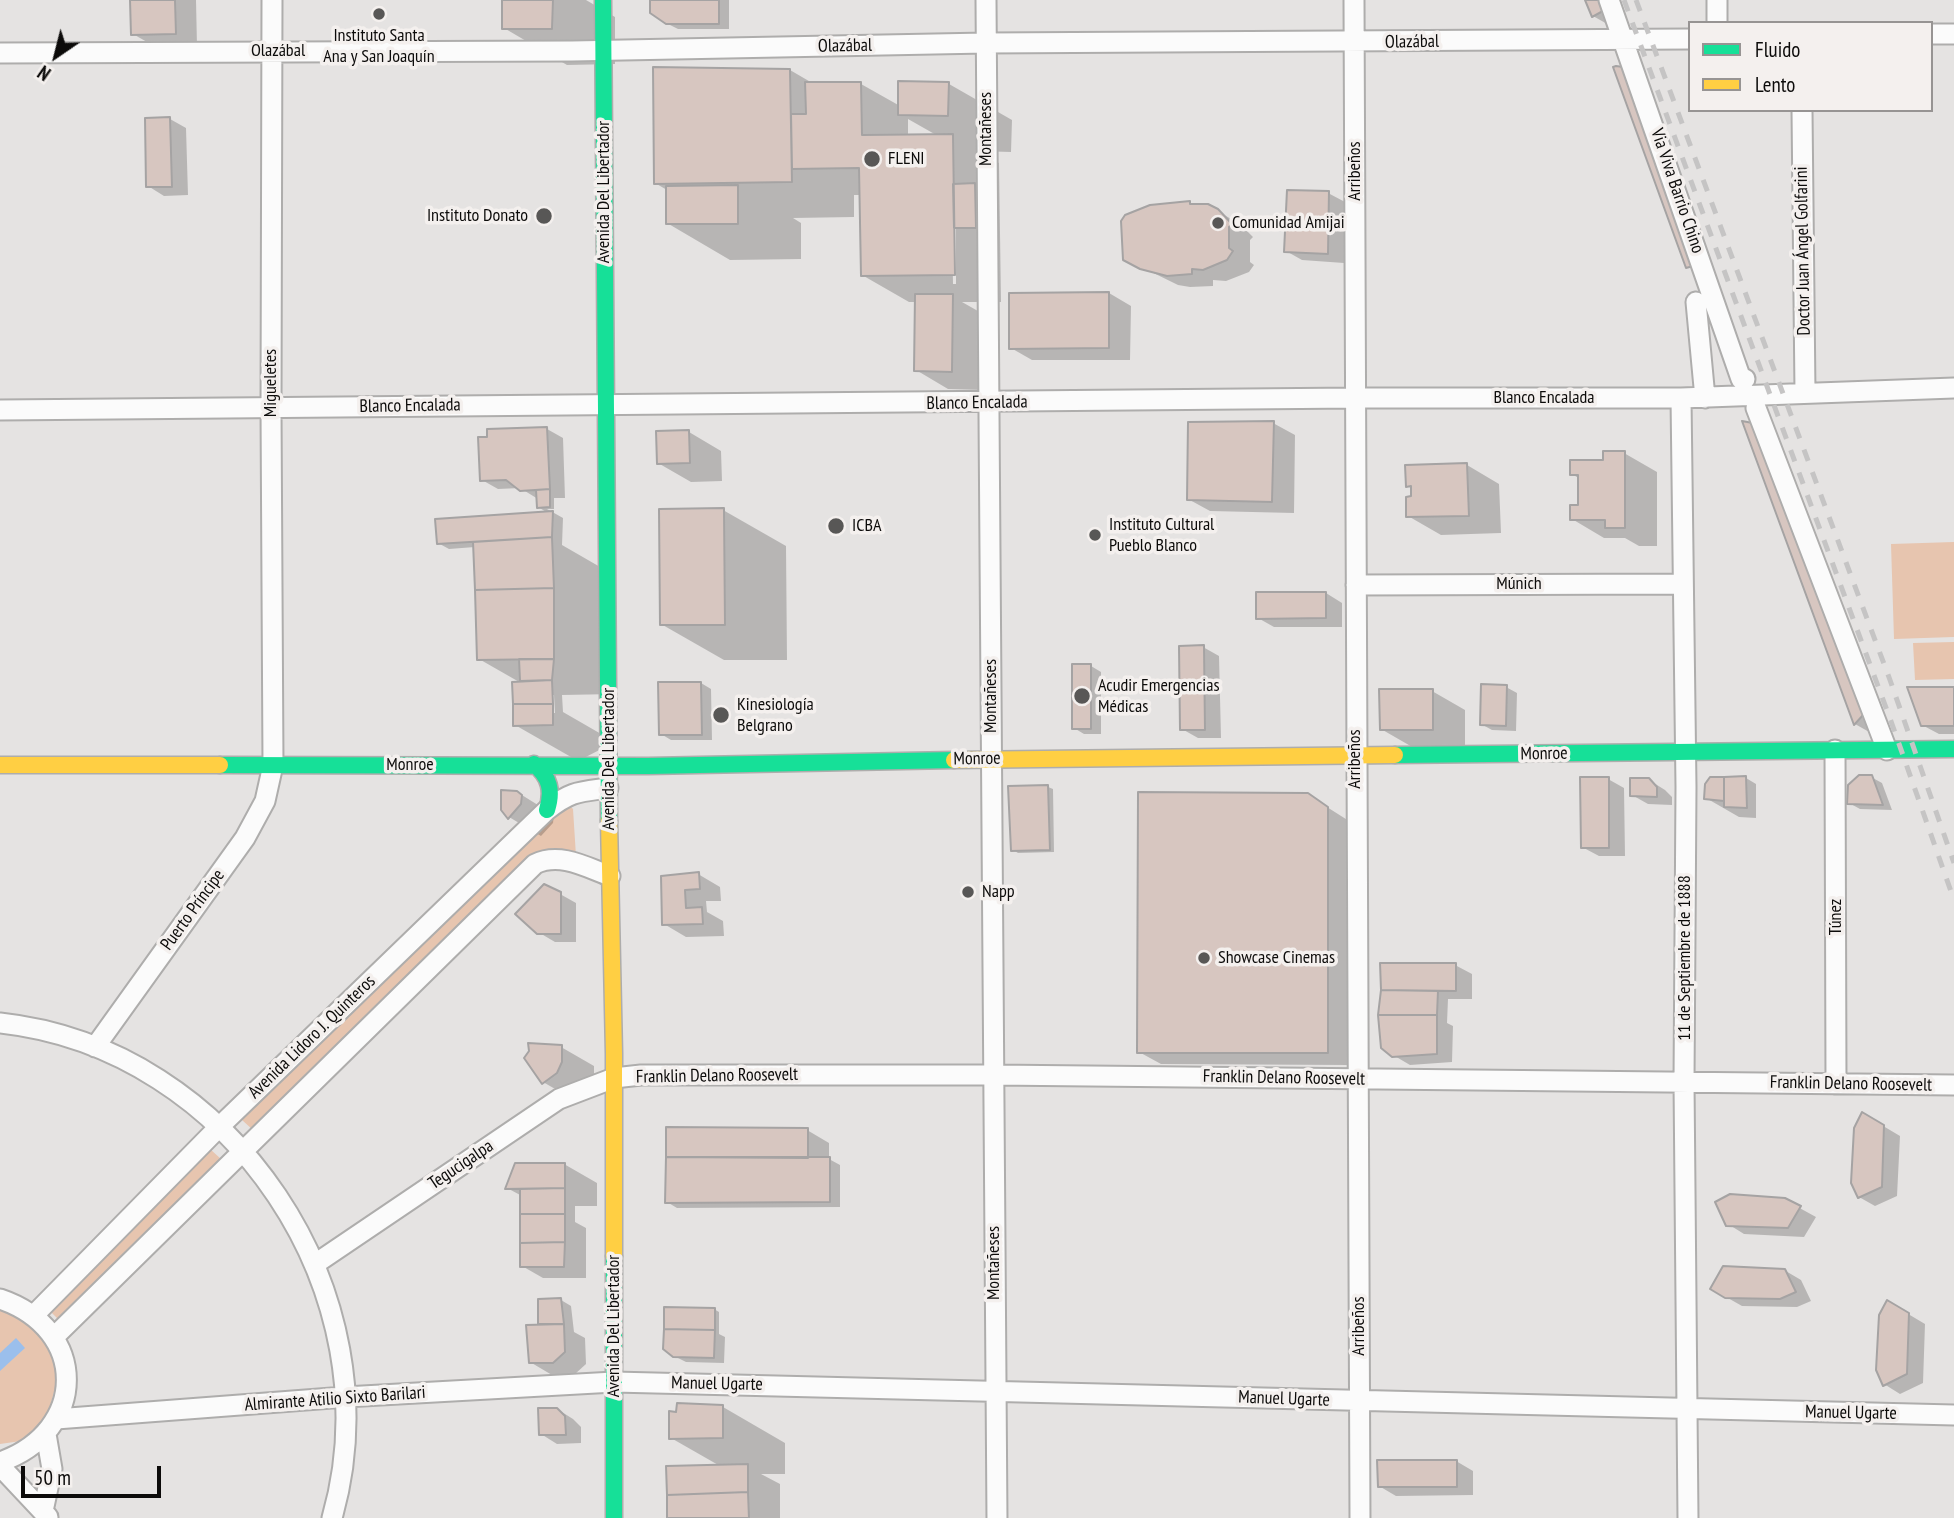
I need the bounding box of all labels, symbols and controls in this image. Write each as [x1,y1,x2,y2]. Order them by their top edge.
marker: Instituto Santa Ana y San Joaquín [371,6,387,22]
north arrow [21,21,91,91]
legend [1688,21,1933,112]
place label: Instituto Santa Ana y San Joaquín [323,25,435,68]
street label: Olazábal [1385,31,1439,53]
street label: Olazábal [818,35,872,57]
text: Fluido [1755,36,1800,63]
street label: Olazábal [251,40,305,62]
text: N [33,60,55,86]
text: Lento [1755,71,1795,98]
street label: Montañeses [975,92,997,166]
street label: Avenida Del Libertador [593,121,615,263]
street label: Via Viva Barrio Chino [1646,126,1708,256]
street label: Arribeños [1344,141,1366,201]
place label: FLENI [888,148,925,170]
marker: FLENI [862,149,882,169]
street label: Doctor Juan Ángel Golfarini [1791,166,1815,336]
place label: Instituto Donato [427,205,528,227]
marker: Instituto Donato [534,206,554,226]
place label: Comunidad Amijai [1232,212,1345,234]
marker: Comunidad Amijai [1210,215,1226,231]
street label: Migueletes [260,349,282,417]
street label: Blanco Encalada [1493,387,1595,409]
street label: Blanco Encalada [926,391,1028,415]
street label: Blanco Encalada [359,394,461,418]
place label: Instituto Cultural Pueblo Blanco [1109,514,1214,556]
place label: ICBA [852,515,881,537]
marker: ICBA [826,516,846,536]
marker: Instituto Cultural Pueblo Blanco [1087,527,1103,543]
street label: Múnich [1496,573,1542,595]
street label: Montañeses [980,659,1002,733]
place label: Acudir Emergencias Médicas [1098,675,1219,718]
marker: Acudir Emergencias Médicas [1072,686,1092,706]
street label: Avenida Del Libertador [598,688,620,830]
place label: Kinesiología Belgrano [737,694,814,736]
marker: Kinesiología Belgrano [711,705,731,725]
street label: Arribeños [1344,729,1366,789]
street label: Monroe [1520,743,1568,765]
street label: Monroe [953,748,1001,770]
street label: Monroe [386,754,434,776]
street label: Puerto Príncipe [156,865,230,955]
street label: 11 de Septiembre de 1888 [1674,875,1696,1041]
place label: Napp [982,881,1015,903]
marker: Napp [960,884,976,900]
street label: Túnez [1825,899,1847,935]
place label: Showcase Cinemas [1218,947,1335,969]
marker: Showcase Cinemas [1196,950,1212,966]
street label: Avenida Lidoro J. Quinteros [244,971,380,1103]
street label: Franklin Delano Roosevelt [636,1064,798,1088]
street label: Franklin Delano Roosevelt [1203,1066,1365,1090]
street label: Franklin Delano Roosevelt [1770,1072,1932,1096]
street label: Tegucigalpa [424,1135,498,1195]
street label: Montañeses [983,1226,1005,1300]
street label: Avenida Del Libertador [603,1255,625,1397]
street label: Arribeños [1348,1296,1370,1356]
street label: Manuel Ugarte [671,1372,763,1396]
street label: Almirante Atilio Sixto Barilari [244,1382,426,1416]
street label: Manuel Ugarte [1238,1387,1330,1411]
street label: Manuel Ugarte [1805,1401,1897,1425]
scale bar [24,1452,164,1496]
text: 50 m [34,1464,71,1491]

